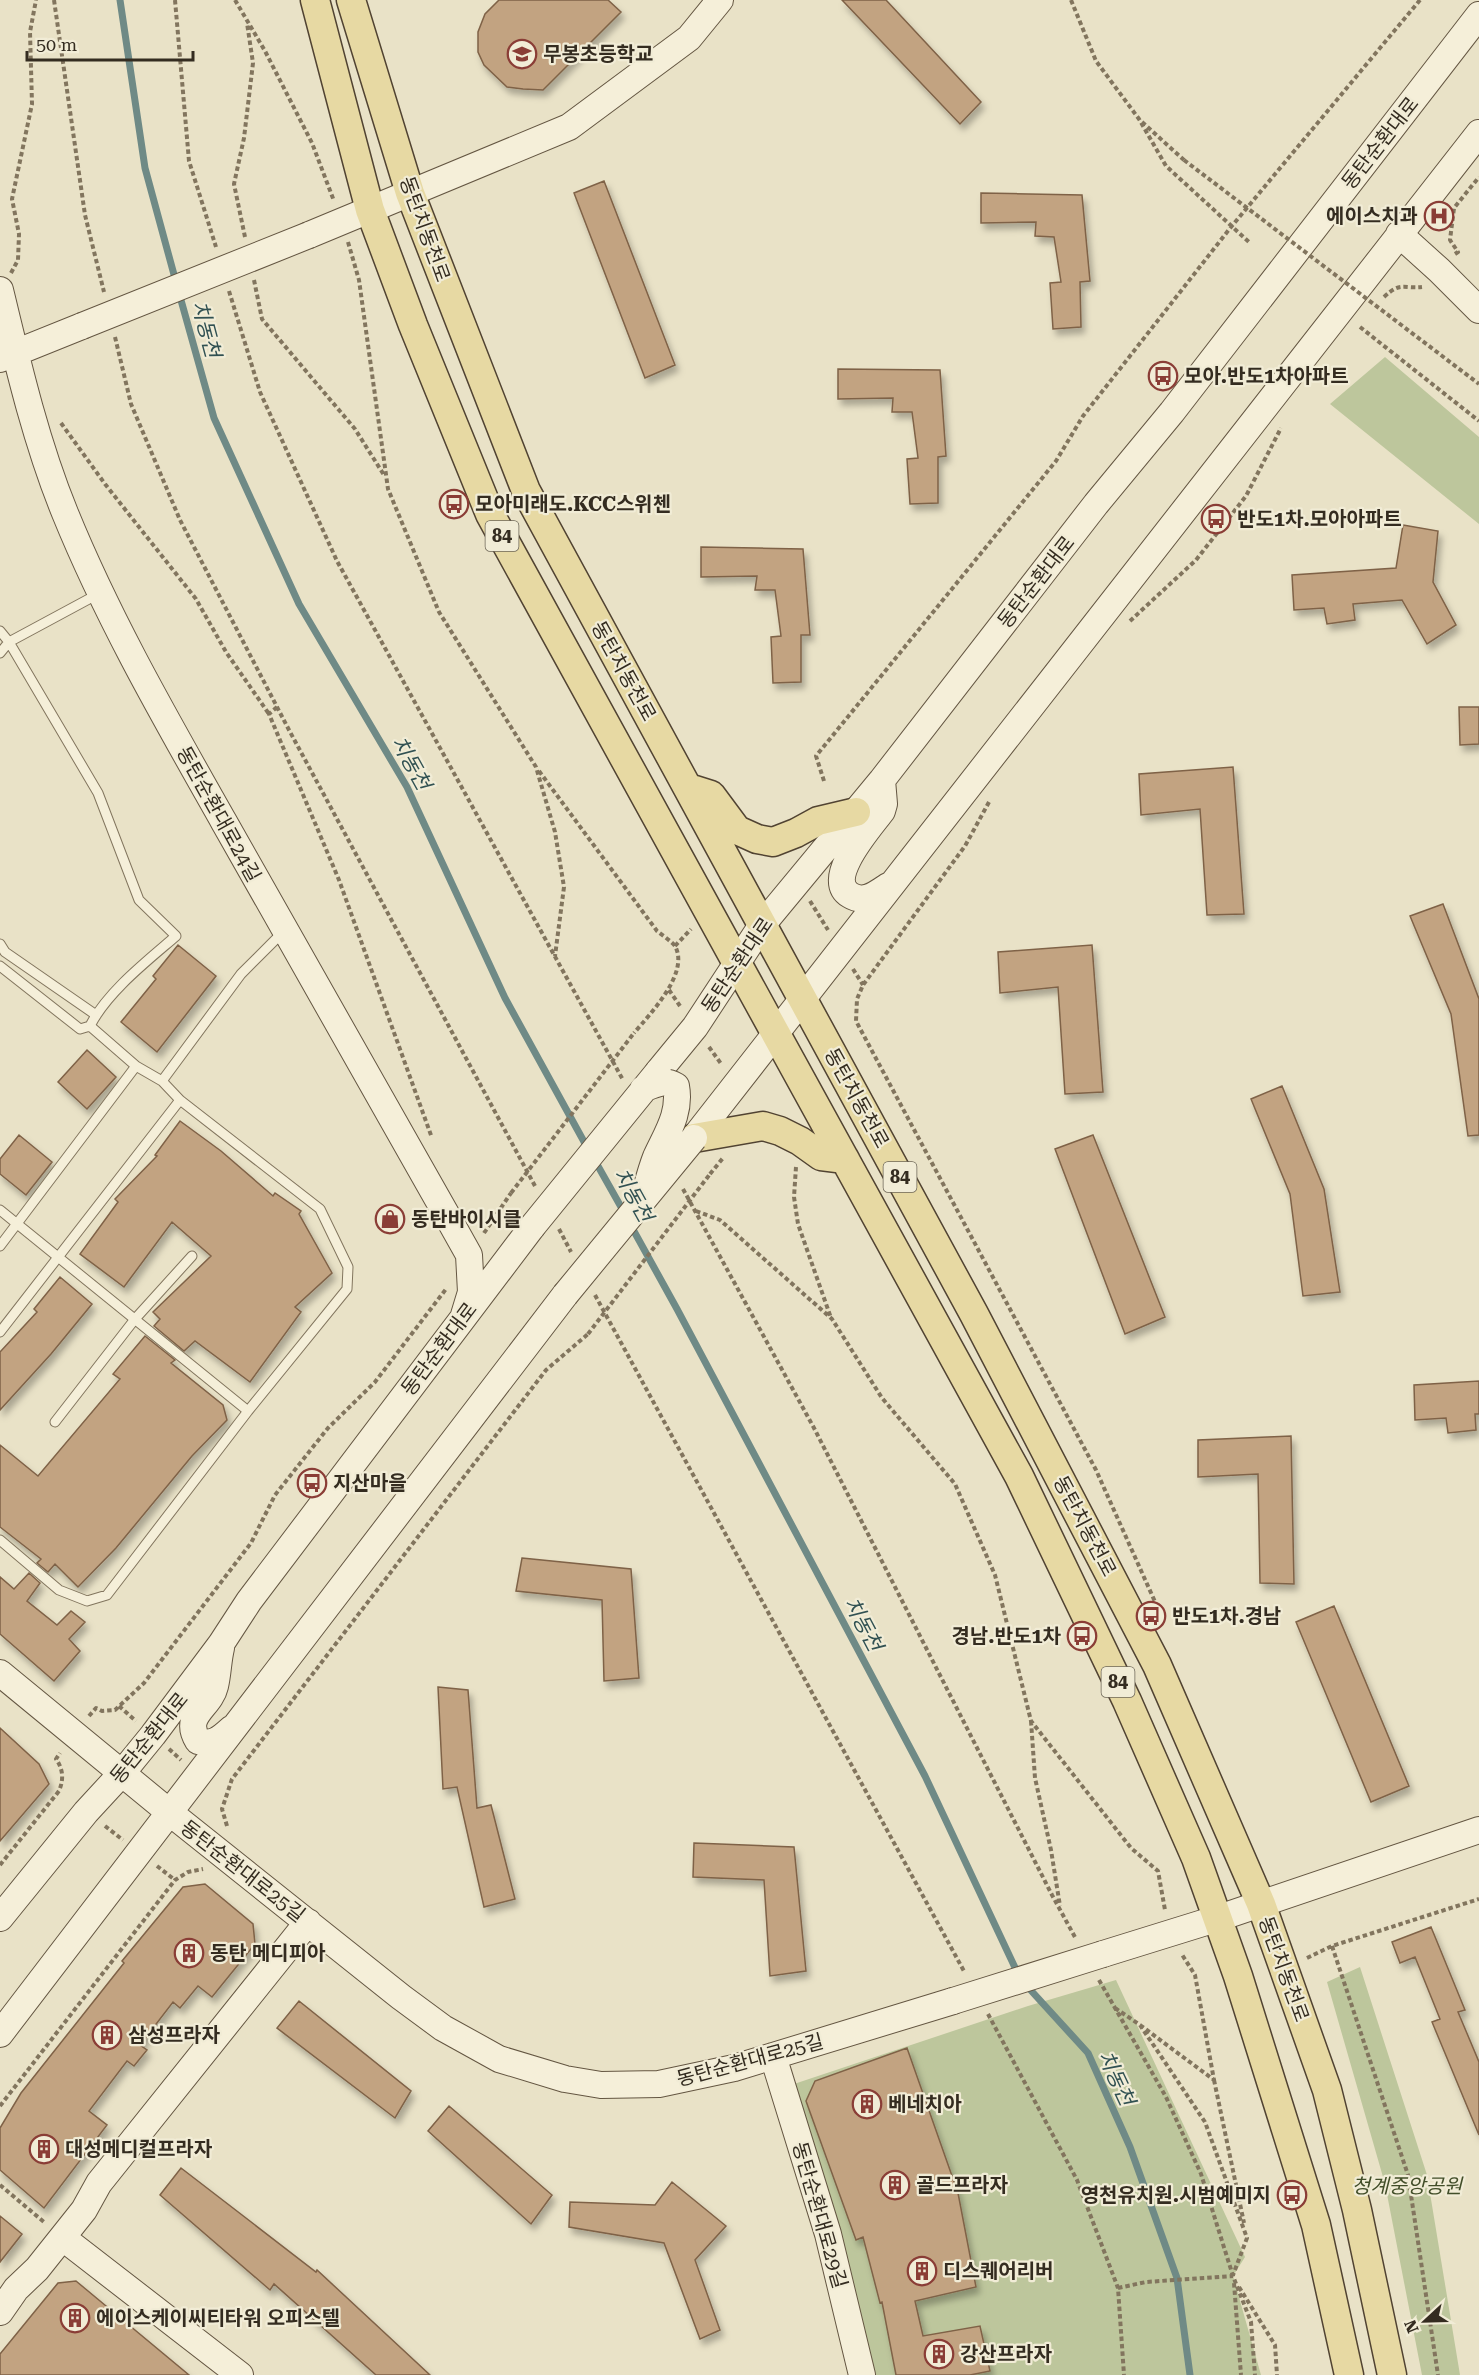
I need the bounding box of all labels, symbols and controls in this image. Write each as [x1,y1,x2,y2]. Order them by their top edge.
scale bar [27,24,194,62]
text: 50 m [36,34,77,55]
school or university icon: 무봉초등학교 [506,38,538,70]
place label: 무봉초등학교 [543,42,653,66]
street label: 동탄순환대로 [1337,92,1423,194]
street label: 동탄치동천로 [395,173,455,285]
hospital icon: 에이스치과 [1423,200,1455,232]
place label: 에이스치과 [1326,204,1418,228]
water label: 치동천 [187,298,226,363]
bus stop icon: 모아.반도1차아파트 [1147,360,1179,392]
place label: 모아.반도1차아파트 [1184,364,1349,388]
bus stop icon: 모아미래도.KCC스위첸 [438,488,470,520]
place label: 모아미래도.KCC스위첸 [475,492,671,516]
bus stop icon: 반도1차.모아아파트 [1200,503,1232,535]
place label: 반도1차.모아아파트 [1237,507,1402,531]
road number: 84 [486,521,518,551]
street label: 동탄순환대로 [993,531,1079,633]
street label: 동탄치동천로 [587,617,661,725]
water label: 치동천 [386,732,437,797]
street label: 동탄순환대로24길 [172,742,266,886]
street label: 동탄순환대로 [696,913,778,1017]
street label: 동탄치동천로 [820,1044,894,1152]
road number: 84 [884,1162,916,1192]
water label: 치동천 [608,1164,659,1229]
shop icon: 동탄바이시클 [374,1203,406,1235]
place label: 동탄바이시클 [411,1207,521,1231]
street label: 동탄순환대로 [396,1298,482,1400]
bus stop icon: 지산마을 [296,1467,328,1499]
place label: 지산마을 [333,1471,407,1495]
street label: 동탄치동천로 [1048,1472,1122,1580]
water label: 치동천 [839,1593,888,1658]
bus stop icon: 반도1차.경남 [1135,1600,1167,1632]
place label: 반도1차.경남 [1172,1604,1281,1628]
bus stop icon: 경남.반도1차 [1066,1620,1098,1652]
place label: 경남.반도1차 [952,1624,1062,1648]
road number: 84 [1102,1667,1134,1697]
street label: 동탄순환대로 [105,1688,193,1788]
street label: 동탄순환대로25길 [176,1815,310,1927]
street label: 동탄치동천로 [1254,1913,1314,2025]
building icon: 동탄 메디피아 [173,1937,205,1969]
place label: 동탄 메디피아 [210,1941,326,1965]
building icon: 삼성프라자 [91,2019,123,2051]
place label: 삼성프라자 [128,2023,221,2047]
street label: 동탄순환대로25길 [674,2029,826,2091]
water label: 치동천 [1093,2047,1140,2112]
building icon: 베네치아 [851,2088,883,2120]
place label: 베네치아 [888,2092,962,2116]
building icon: 대성메디컬프라자 [28,2133,60,2165]
place label: 대성메디컬프라자 [65,2137,213,2161]
street label: 동탄순환대로29길 [788,2139,852,2291]
building icon: 골드프라자 [879,2169,911,2201]
place label: 골드프라자 [916,2173,1009,2197]
park label: 청계중앙공원 [1352,2174,1464,2198]
bus stop icon: 영천유치원.시범예미지 [1276,2179,1308,2211]
place label: 영천유치원.시범예미지 [1081,2183,1271,2207]
building icon: 디스퀘어리버 [906,2255,938,2287]
place label: 디스퀘어리버 [943,2259,1053,2283]
north arrow [1395,2291,1455,2351]
building icon: 에이스케이씨티타워 오피스텔 [59,2302,91,2334]
place label: 에이스케이씨티타워 오피스텔 [96,2306,340,2330]
text: N [1400,2317,1423,2336]
building icon: 강산프라자 [923,2338,955,2370]
place label: 강산프라자 [960,2342,1053,2366]

